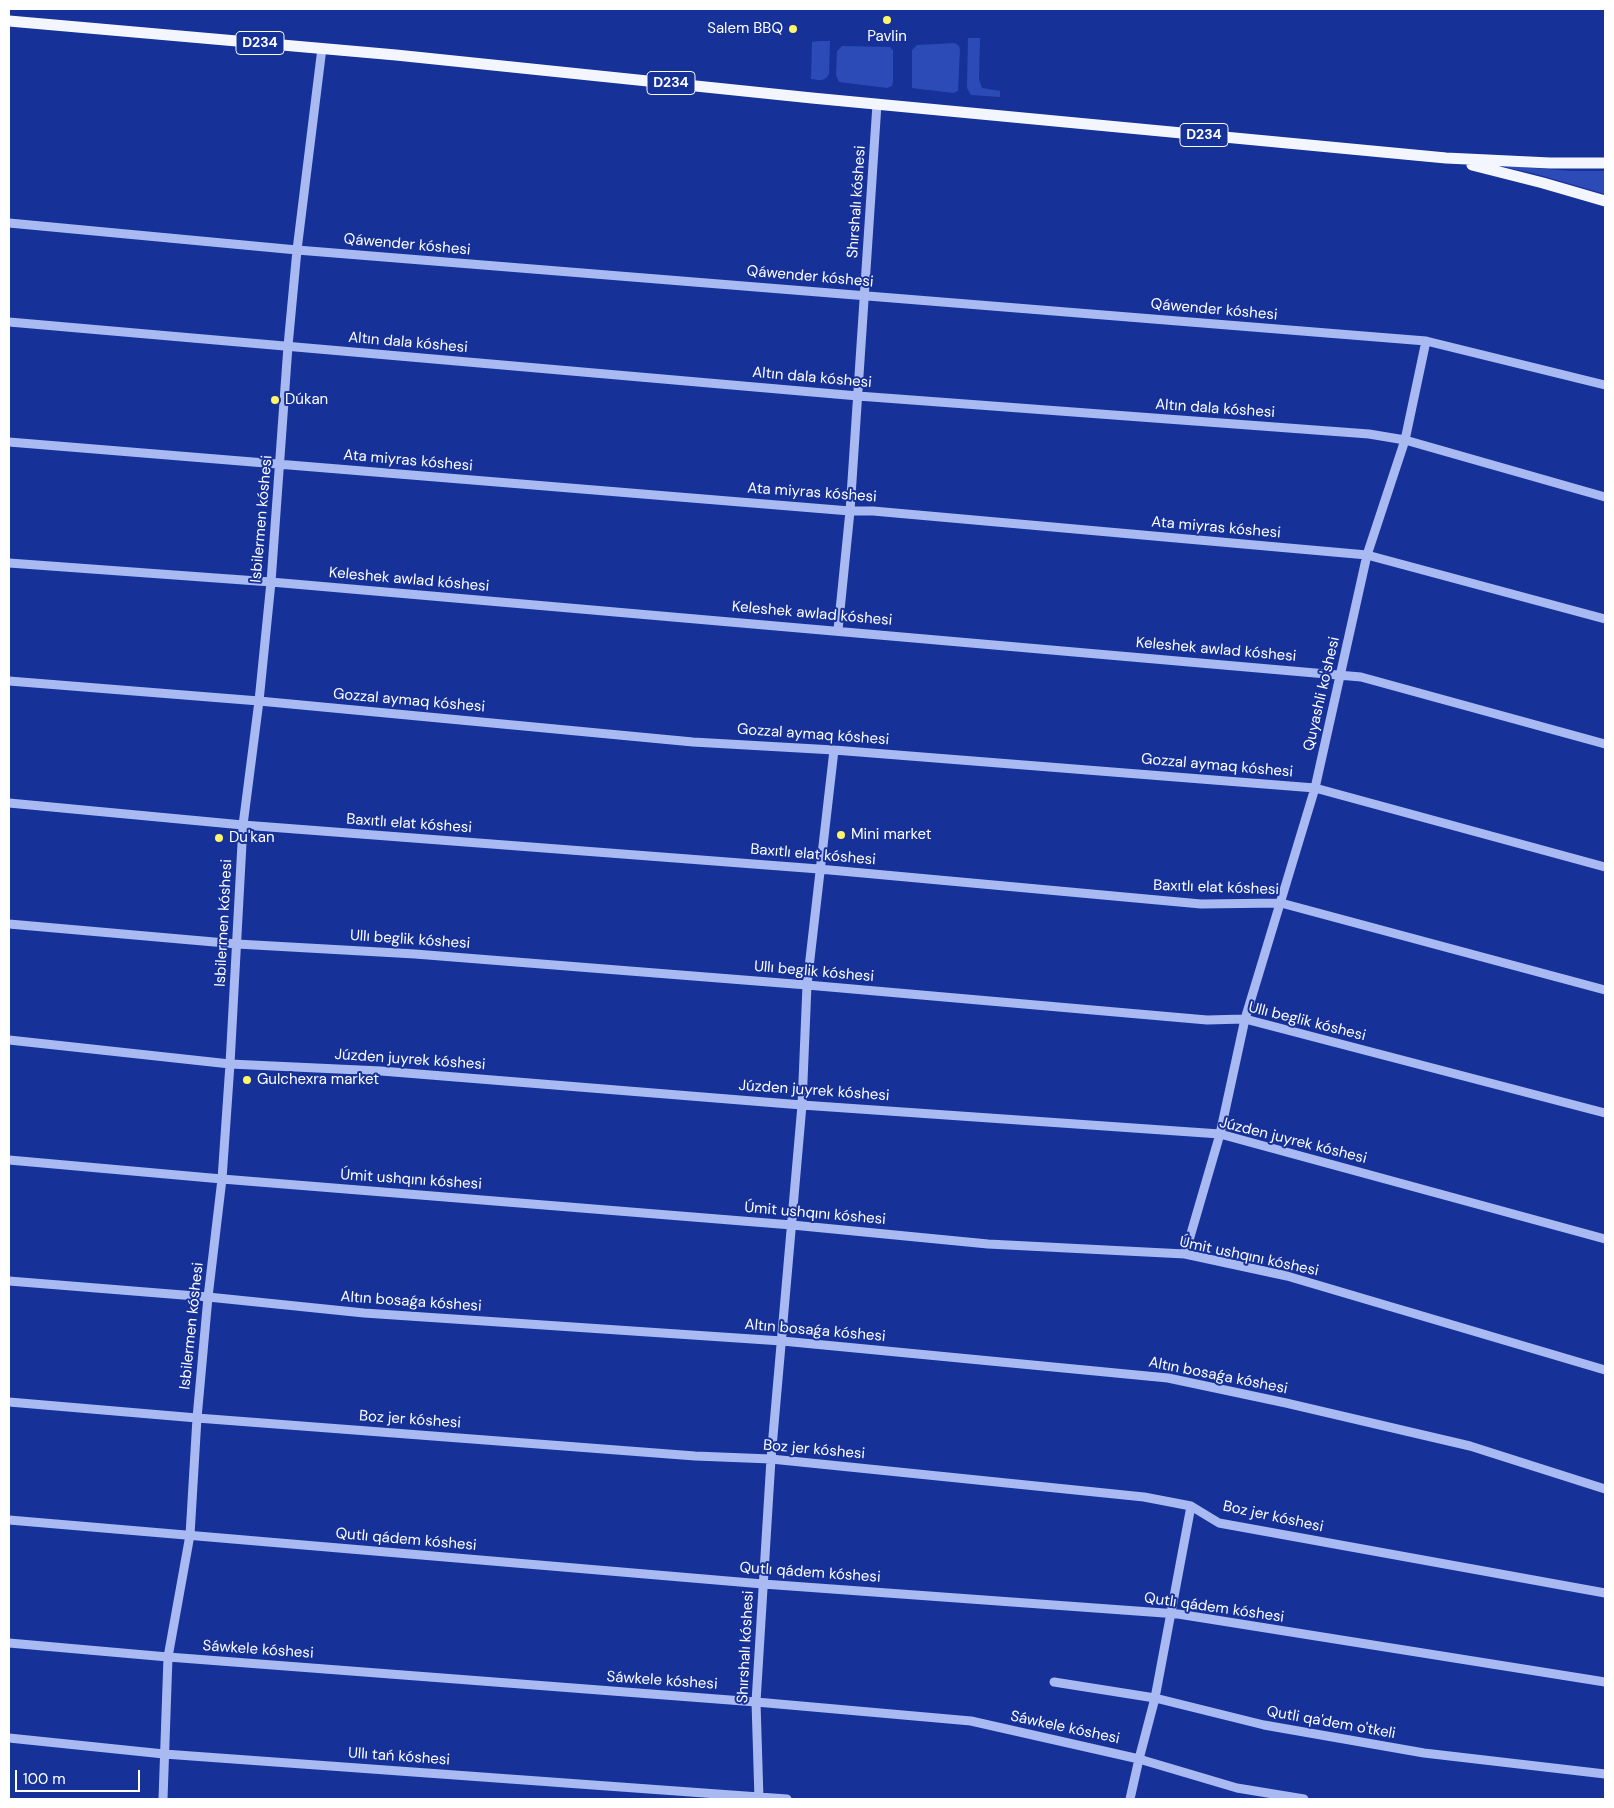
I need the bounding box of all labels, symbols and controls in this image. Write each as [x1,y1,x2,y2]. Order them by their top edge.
marker: Pavlin [881,14,893,26]
place label: Salem BBQ [707,20,783,38]
marker: Salem BBQ [787,23,799,35]
place label: Pavlin [867,28,907,46]
road number: D234 [236,32,284,54]
road number: D234 [647,72,695,95]
road number: D234 [1180,124,1228,146]
street label: Shırshalı kóshesi [844,145,870,259]
street label: Qáwender kóshesi [343,230,471,260]
street label: Qáwender kóshesi [746,262,874,292]
street label: Qáwender kóshesi [1150,295,1278,325]
street label: Altın dala kóshesi [347,329,469,357]
street label: Altın dala kóshesi [751,364,873,392]
place label: Dúkan [285,391,328,409]
marker: Dúkan [269,394,281,406]
street label: Altın dala kóshesi [1155,396,1275,422]
street label: Ata miyras kóshesi [343,446,473,476]
street label: Isbilermen kóshesi [247,455,277,583]
street label: Ata miyras kóshesi [747,480,877,506]
street label: Ata miyras kóshesi [1151,513,1281,543]
street label: Keleshek awlad kóshesi [328,564,490,596]
street label: Keleshek awlad kóshesi [731,598,893,630]
street label: Keleshek awlad kóshesi [1135,634,1297,666]
street label: Quyashli ko'shesi [1300,635,1344,753]
street label: Gozzal aymaq kóshesi [332,685,486,717]
street label: Gozzal aymaq kóshesi [736,721,890,749]
street label: Gozzal aymaq kóshesi [1140,750,1294,782]
street label: Baxıtlı elat kóshesi [346,811,472,837]
place label: Mini market [851,826,932,844]
place label: Du'kan [229,829,275,847]
marker: Mini market [835,829,847,841]
marker: Du'kan [213,832,225,844]
street label: Baxıtlı elat kóshesi [749,841,877,869]
street label: Isbilermen kóshesi [212,859,236,987]
street label: Baxıtlı elat kóshesi [1153,877,1279,899]
street label: Ullı beglik kóshesi [349,927,471,953]
street label: Ullı beglik kóshesi [753,958,875,986]
street label: Ullı beglik kóshesi [1246,999,1368,1045]
street label: Júzden juyrek kóshesi [334,1046,486,1074]
place label: Gulchexra market [257,1071,379,1089]
marker: Gulchexra market [241,1074,253,1086]
street label: Júzden juyrek kóshesi [738,1077,890,1105]
street label: Júzden juyrek kóshesi [1217,1114,1369,1168]
street label: Úmit ushqını kóshesi [340,1166,482,1194]
street label: Úmit ushqını kóshesi [744,1199,886,1229]
street label: Úmit ushqını kóshesi [1178,1233,1320,1281]
street label: Isbilermen kóshesi [176,1262,208,1390]
street label: Altın bosaǵa kóshesi [340,1288,482,1316]
street label: Altın bosaǵa kóshesi [744,1316,886,1346]
street label: Altın bosaǵa kóshesi [1147,1354,1289,1398]
street label: Boz jer kóshesi [358,1407,462,1433]
street label: Boz jer kóshesi [762,1437,866,1463]
street label: Boz jer kóshesi [1221,1498,1325,1536]
street label: Qutlı qádem kóshesi [335,1525,477,1555]
street label: Qutlı qádem kóshesi [739,1559,881,1587]
street label: Qutlı qádem kóshesi [1143,1589,1285,1627]
street label: Shırshalı kóshesi [734,1590,758,1704]
street label: Sáwkele kóshesi [202,1637,314,1663]
street label: Sáwkele kóshesi [606,1668,718,1694]
street label: Qutli qa'dem o'tkeli [1265,1703,1397,1743]
street label: Sáwkele kóshesi [1009,1708,1121,1748]
street label: Ullı tań kóshesi [347,1744,451,1770]
scale bar [18,1760,142,1792]
text: 100 m [23,1769,66,1789]

